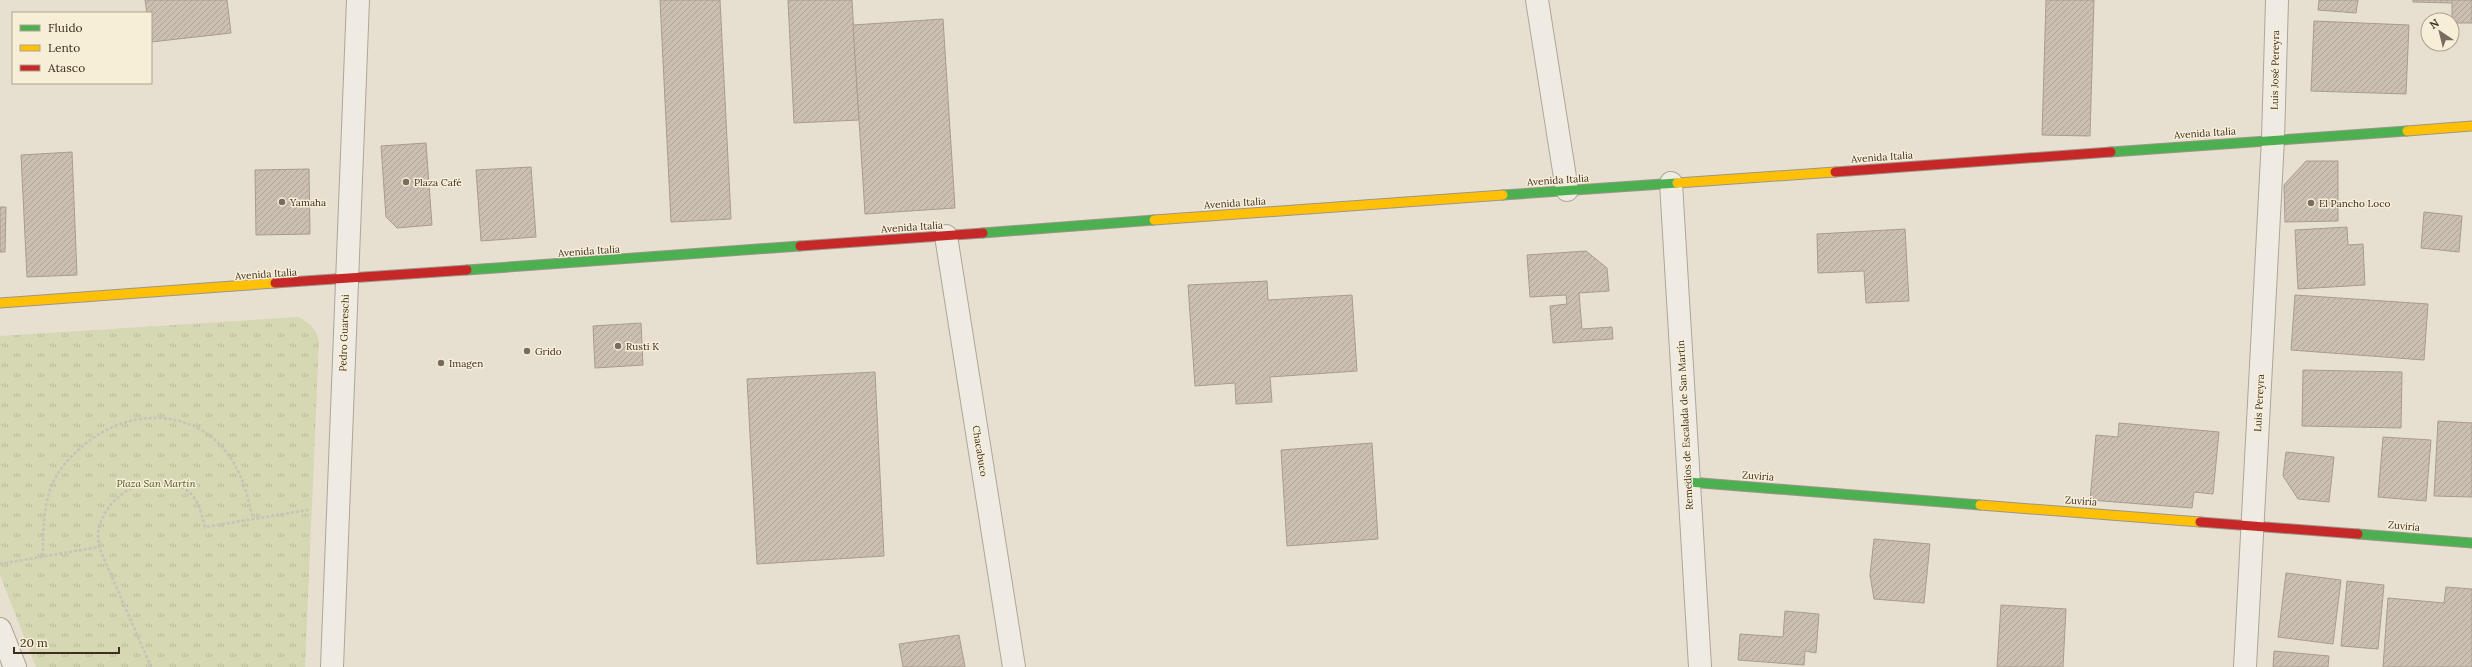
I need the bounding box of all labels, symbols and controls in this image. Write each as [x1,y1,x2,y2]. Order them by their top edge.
legend [12,12,152,84]
north arrow [2420,12,2460,52]
text: N [2427,15,2442,32]
text: Fluido [48,20,83,35]
street label: Luis José Pereyra [2268,30,2282,110]
text: Lento [48,40,80,55]
text: Atasco [47,60,85,75]
street label: Avenida Italia [2173,124,2236,142]
street label: Avenida Italia [1850,148,1913,166]
street label: Avenida Italia [1526,171,1589,189]
place label: Plaza Café [414,176,462,189]
marker: Plaza Café [401,177,411,187]
street label: Avenida Italia [1203,194,1266,212]
place label: Yamaha [289,196,326,209]
marker: Yamaha [277,197,287,207]
place label: El Pancho Loco [2319,197,2390,210]
marker: El Pancho Loco [2306,198,2316,208]
street label: Avenida Italia [880,218,943,236]
street label: Avenida Italia [557,242,620,260]
street label: Avenida Italia [234,265,297,283]
street label: Pedro Guareschi [336,294,352,372]
place label: Rusti K [626,340,659,353]
street label: Remedios de Escalada de San Martín [1674,340,1696,510]
marker: Rusti K [613,341,623,351]
place label: Grido [535,345,562,358]
marker: Grido [522,346,532,356]
place label: Imagen [449,357,483,370]
marker: Imagen [436,358,446,368]
street label: Luis Pereyra [2251,374,2267,432]
street label: Chacabuco [970,425,990,478]
street label: Zuviría [1741,468,1775,484]
park label: Plaza San Martín [116,477,196,490]
street label: Zuviría [2064,493,2098,509]
street label: Zuviría [2387,518,2421,534]
scale bar [14,629,119,655]
text: 20 m [20,635,48,650]

